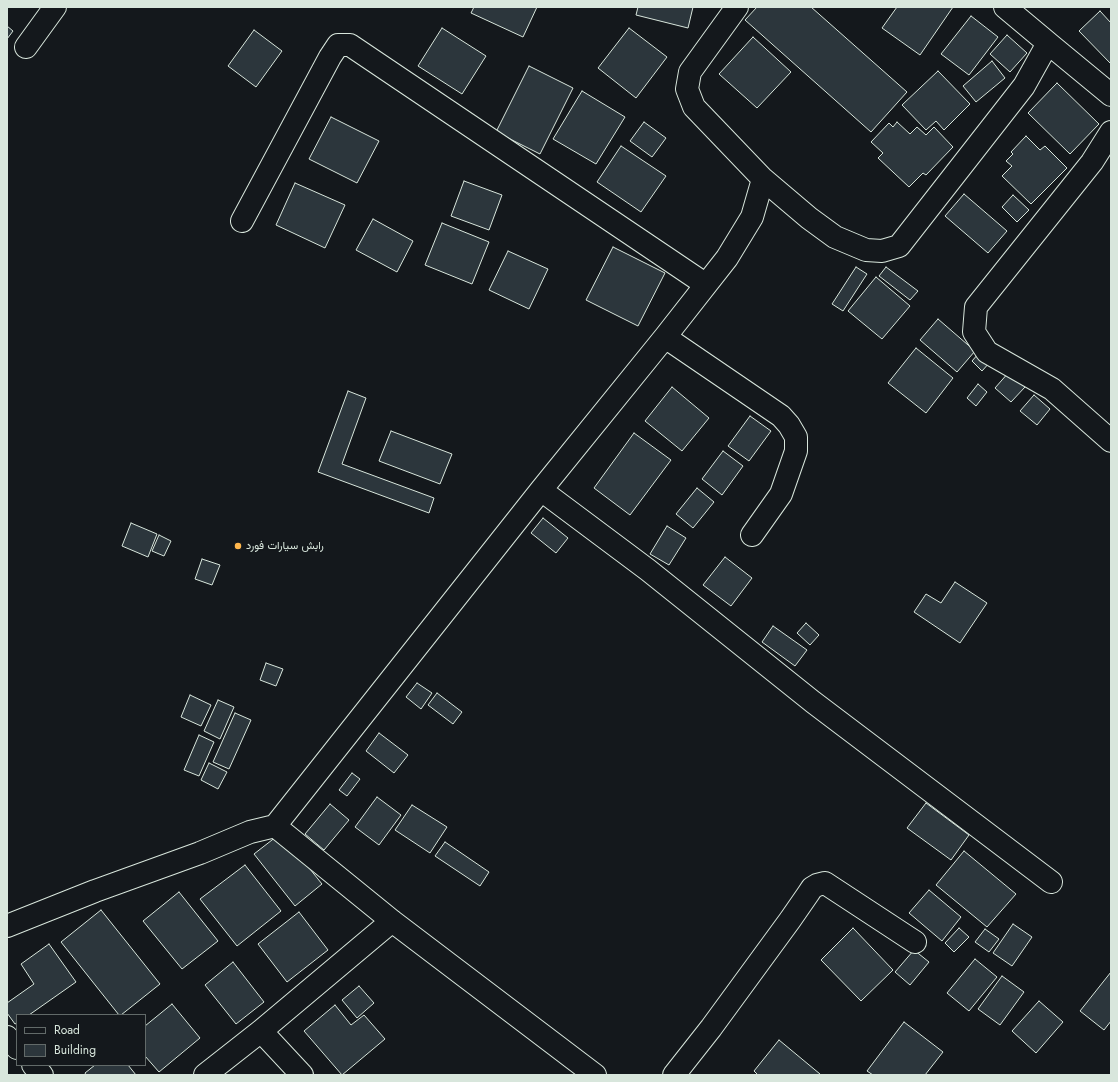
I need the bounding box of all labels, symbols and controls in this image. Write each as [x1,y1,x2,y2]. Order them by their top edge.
place label: رابش سيارات فورد [246,539,324,553]
marker: رابش سيارات فورد [233,541,243,551]
legend [16,1014,146,1066]
text: Road [54,1021,80,1039]
text: Building [54,1041,96,1059]

